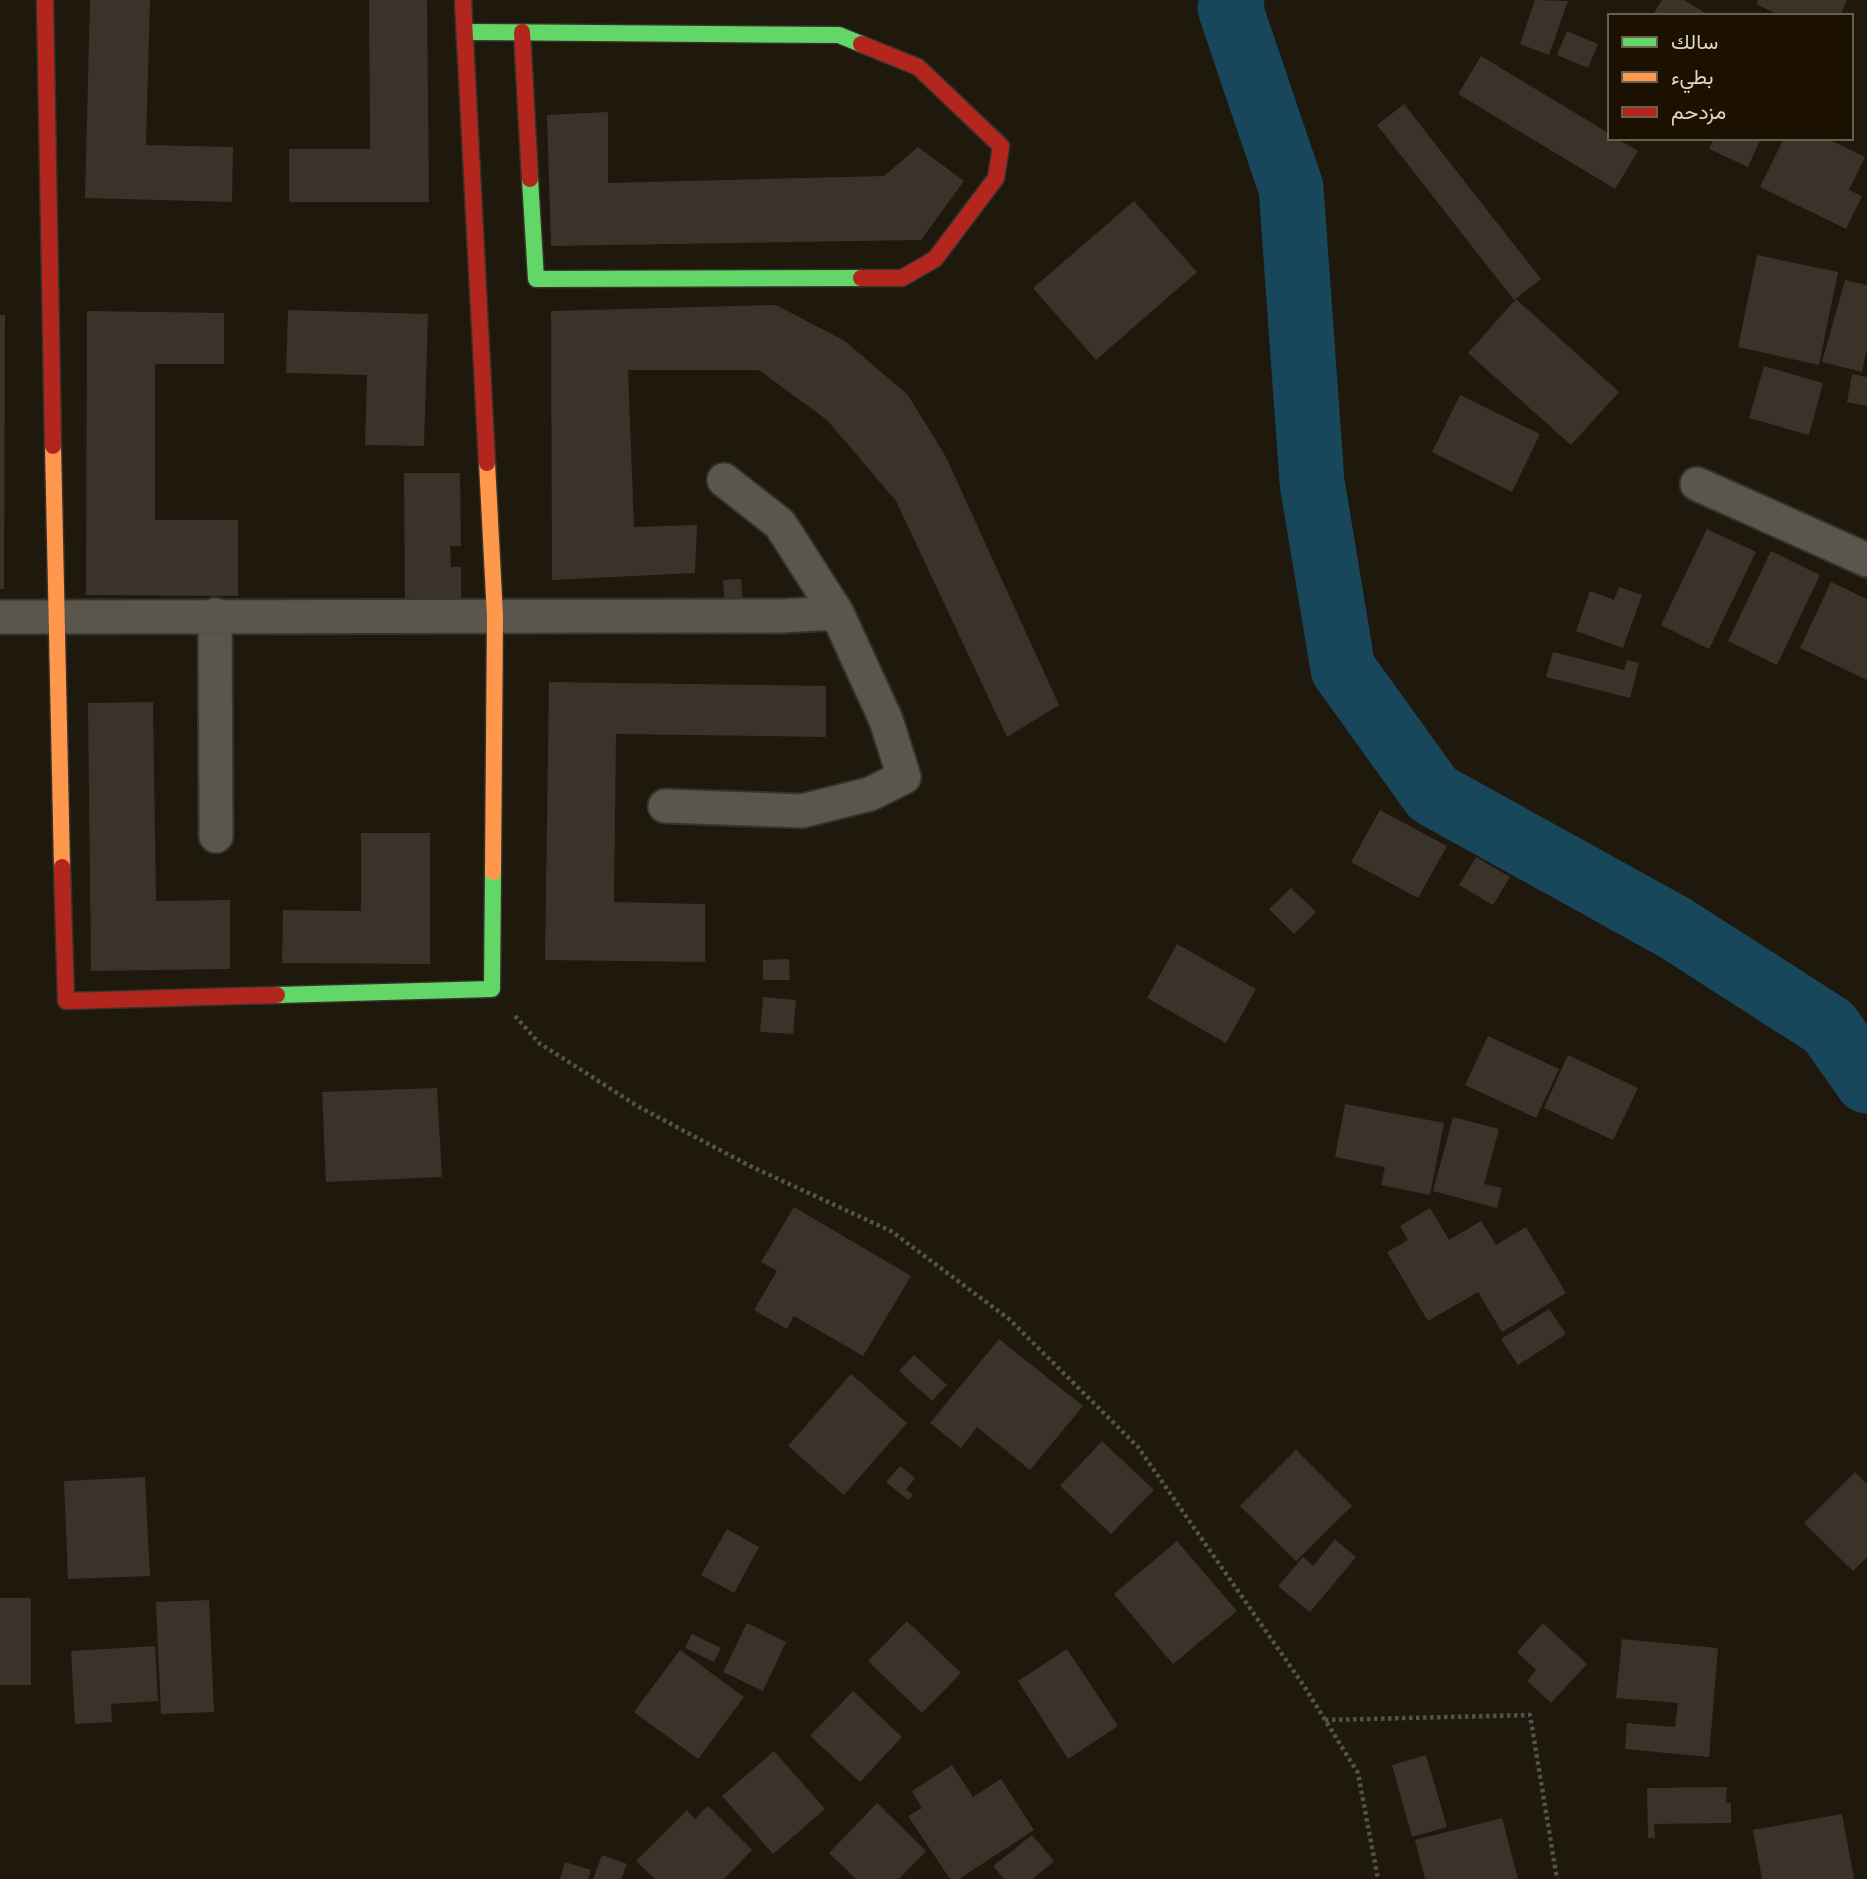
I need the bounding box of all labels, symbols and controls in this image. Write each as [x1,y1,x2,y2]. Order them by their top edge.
legend [1608,14,1853,140]
text: سالك [1671,28,1718,53]
text: بطيء [1671,63,1714,94]
text: مزدحم [1671,98,1726,126]

